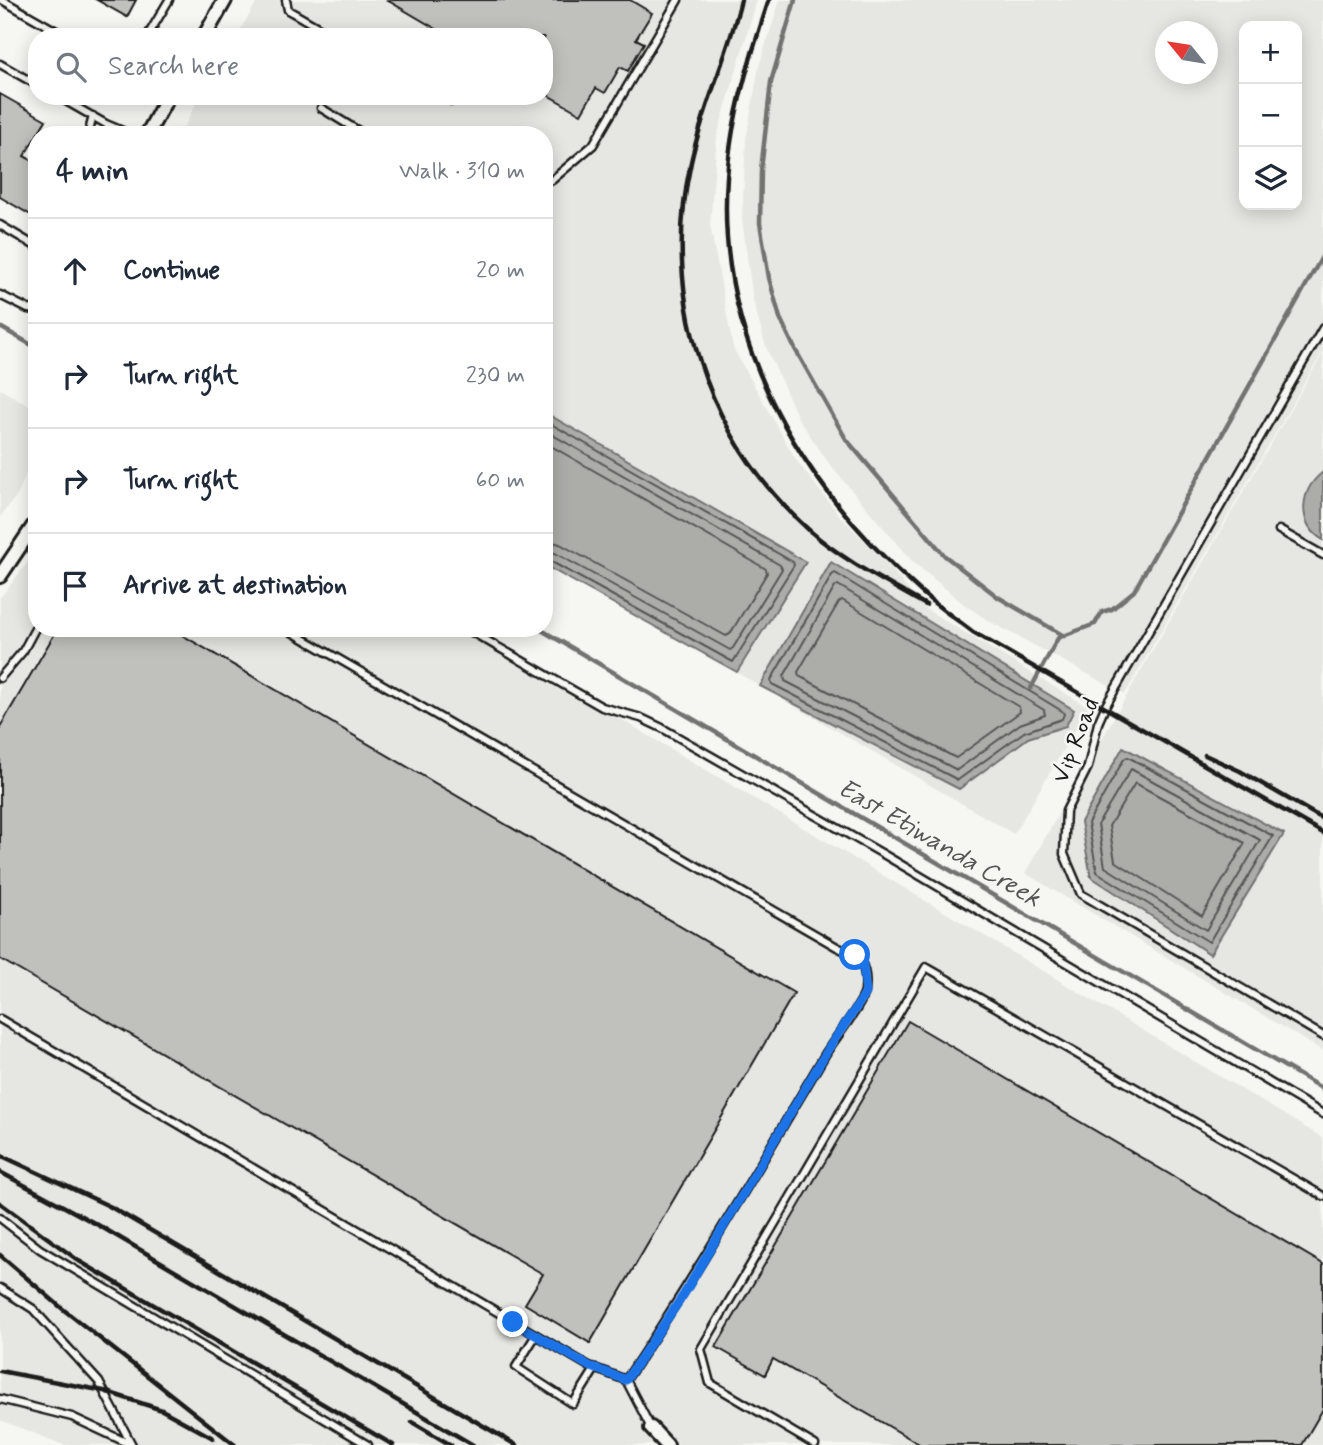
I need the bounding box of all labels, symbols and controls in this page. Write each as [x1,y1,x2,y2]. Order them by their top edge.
north arrow [1155,21,1218,84]
map controls [1239,21,1302,210]
button: + [1239,21,1302,84]
search box [28,28,553,105]
icon: search [52,48,90,86]
text: Search here [108,50,239,84]
button: − [1239,84,1302,147]
button: layers [1239,147,1302,210]
text: 4 min [56,152,129,191]
text: Walk · 310 m [399,157,525,187]
icon: ahead [56,252,94,290]
text: Continue [123,254,220,288]
text: 20 m [476,256,525,286]
icon: right [56,357,94,395]
text: Turn right [123,359,239,393]
text: 230 m [466,361,525,391]
icon: right [56,462,94,500]
text: Turn right [123,464,239,498]
text: 60 m [476,466,525,496]
icon: arrive [56,567,94,605]
text: Arrive at destination [123,569,347,603]
street label: Vip Road [1045,693,1108,788]
water label: East Etiwanda Creek [831,772,1047,916]
route start [839,939,870,970]
route end [497,1306,528,1337]

